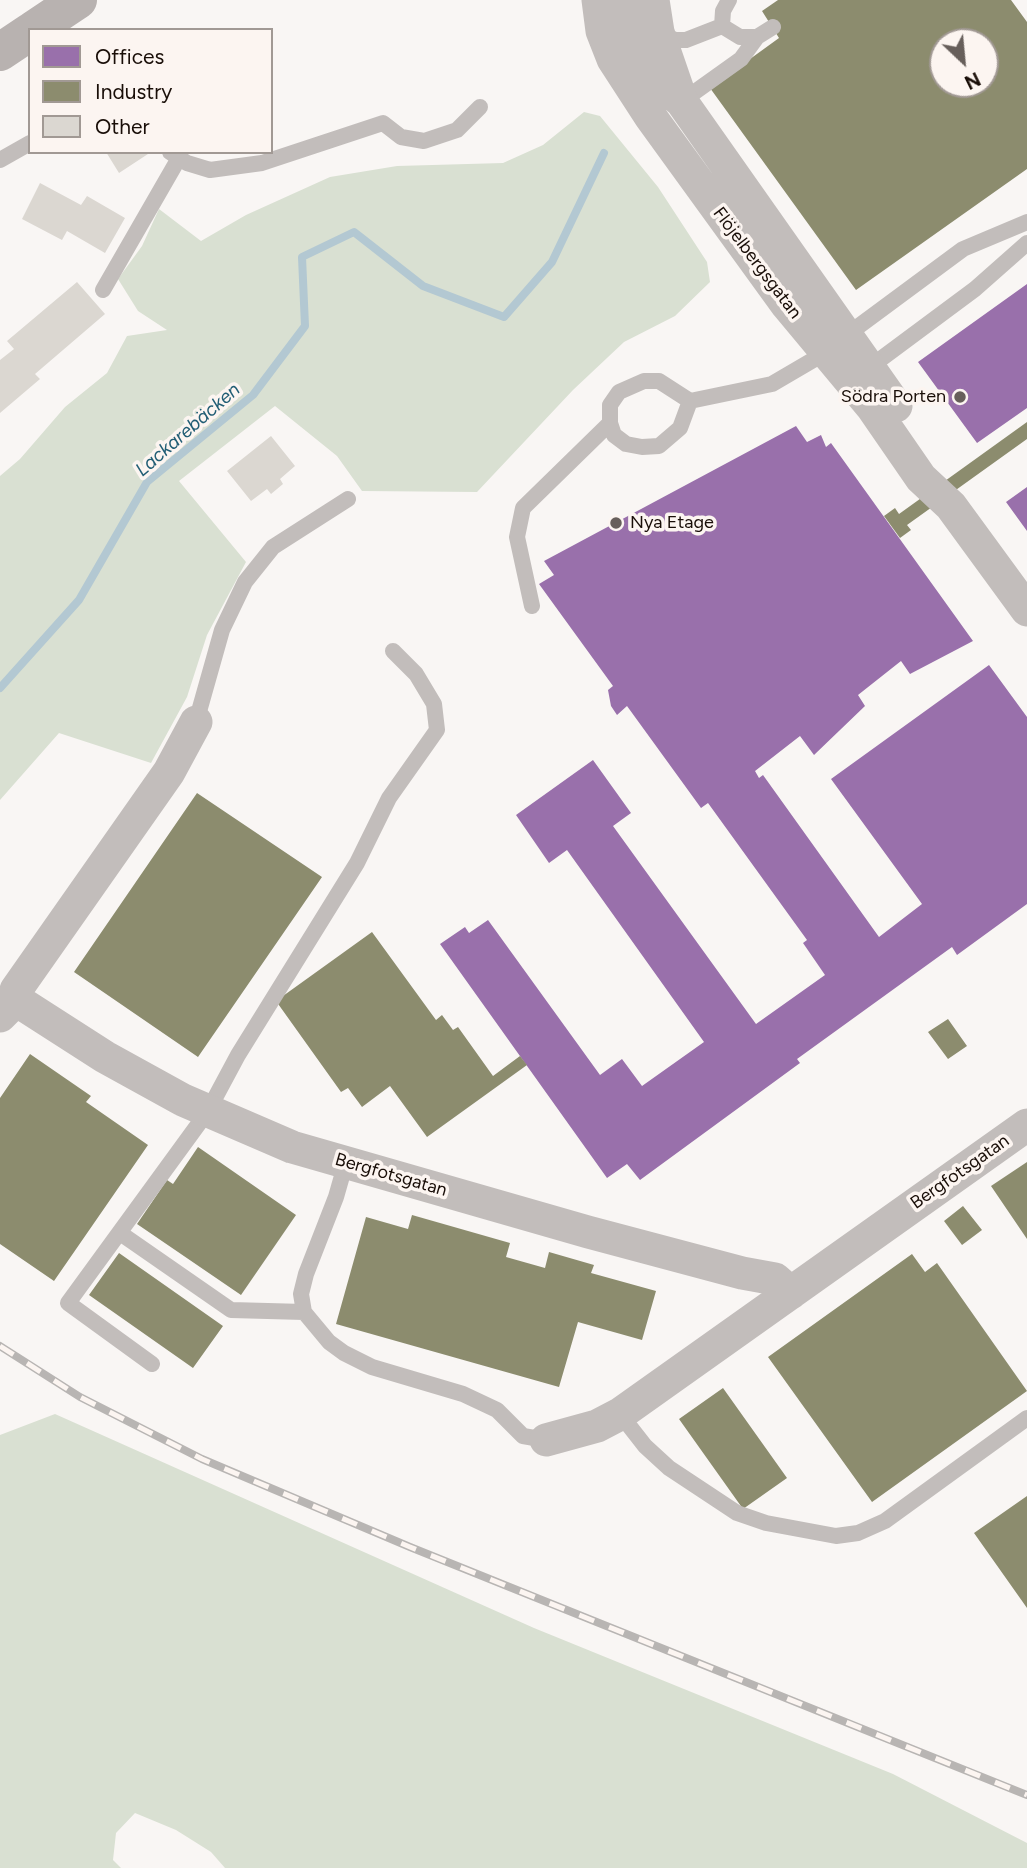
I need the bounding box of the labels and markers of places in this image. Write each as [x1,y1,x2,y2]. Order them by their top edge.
place label: Södra Porten [841,386,946,408]
marker: Södra Porten [952,389,968,405]
place label: Nya Etage [630,512,714,534]
marker: Nya Etage [608,515,624,531]

